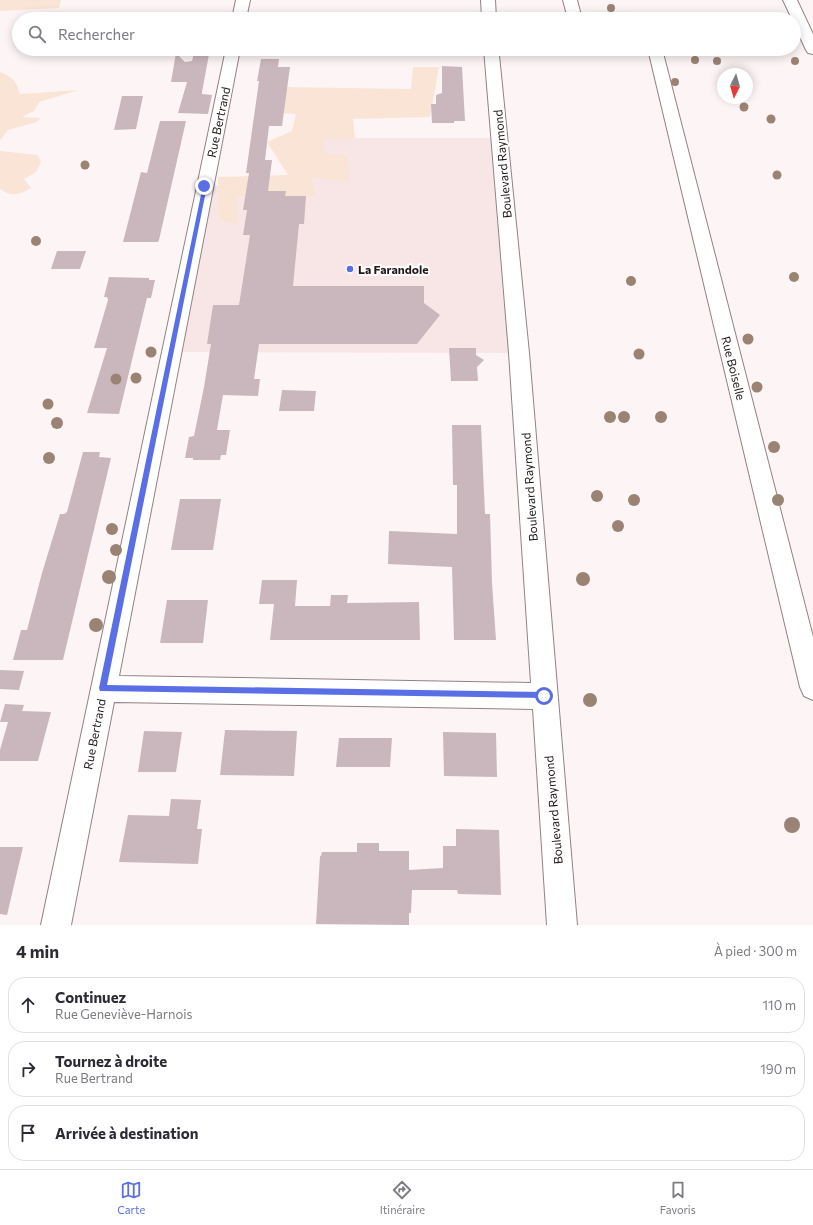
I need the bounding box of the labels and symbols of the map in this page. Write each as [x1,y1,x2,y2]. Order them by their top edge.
north arrow [717,68,753,104]
street label: Rue Bertrand [204,85,232,159]
street label: Boulevard Raymond [490,109,514,219]
route end [195,177,213,195]
place label: La Farandole [358,262,428,276]
marker: La Farandole [345,264,355,274]
street label: Rue Boiselle [719,335,749,401]
street label: Boulevard Raymond [518,432,540,542]
route start [535,687,553,705]
street label: Rue Bertrand [80,697,108,771]
street label: Boulevard Raymond [541,755,565,865]

